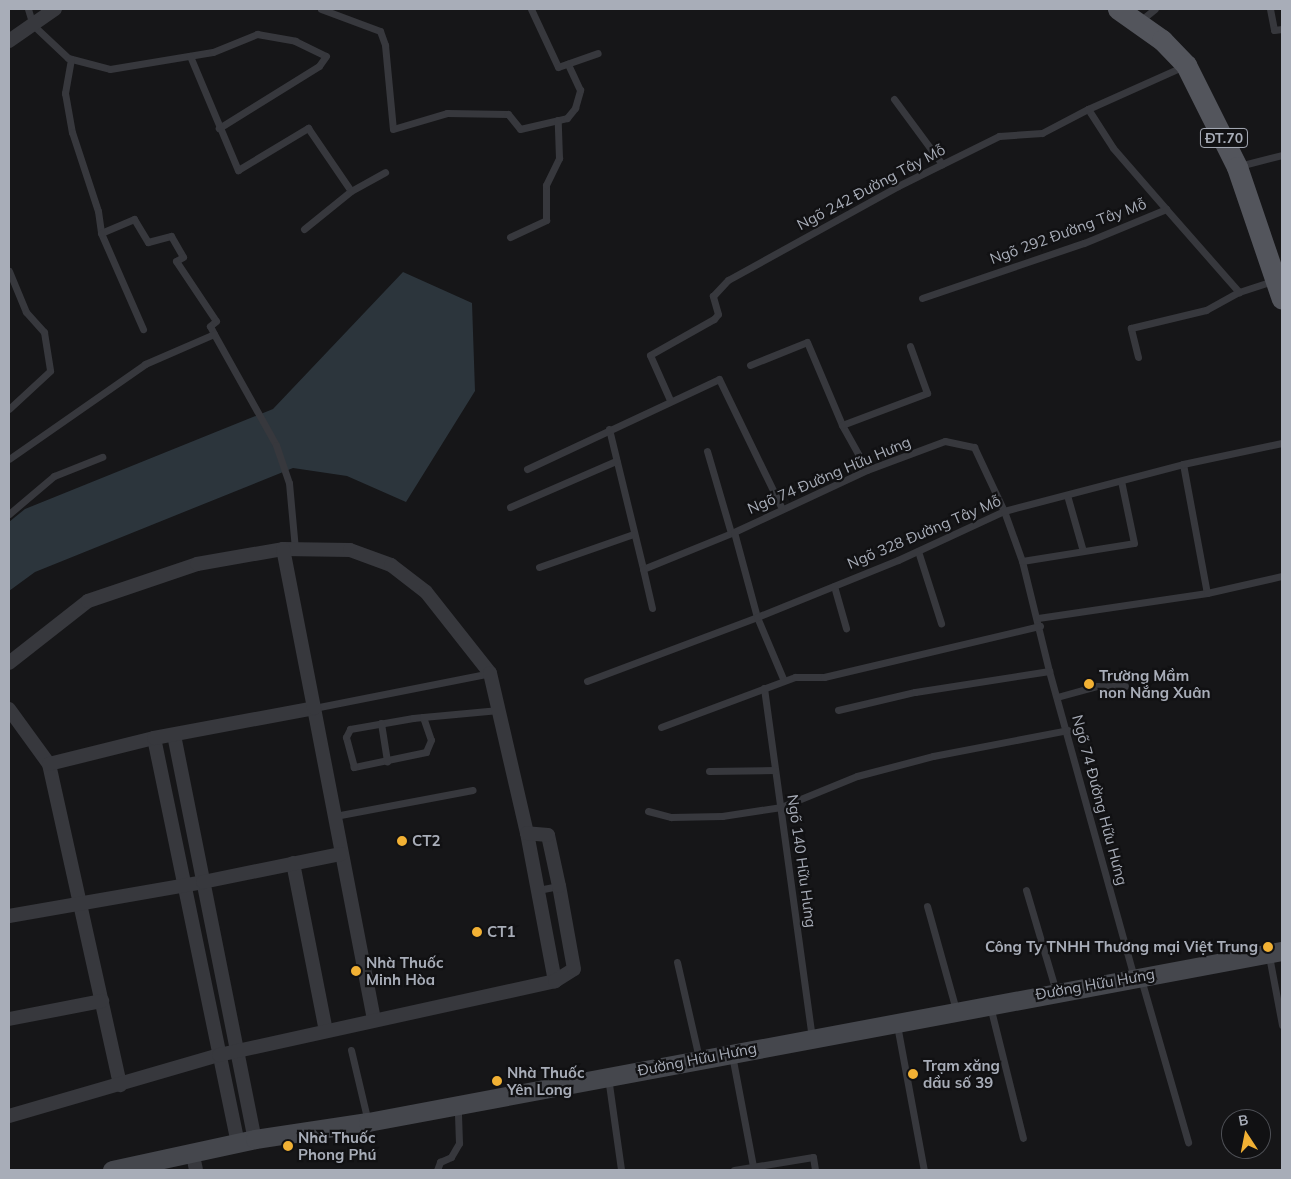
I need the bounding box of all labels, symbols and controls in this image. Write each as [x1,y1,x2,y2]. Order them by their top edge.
road number: ĐT.70 [1199,126,1249,150]
street label: Ngõ 242 Đường Tây Mỗ [794,140,948,234]
street label: Ngõ 292 Đường Tây Mỗ [987,194,1149,268]
street label: Ngõ 74 Đường Hữu Hưng [745,432,913,518]
street label: Ngõ 328 Đường Tây Mỗ [844,491,1004,573]
place label: Trường Mầm non Nắng Xuân [1099,666,1211,701]
marker: Trường Mầm non Nắng Xuân [1083,678,1095,690]
street label: Ngõ 74 Đường Hữu Hưng [1069,713,1131,887]
street label: Ngõ 140 Hữu Hưng [784,793,820,929]
place label: CT2 [412,832,440,850]
marker: CT2 [396,835,408,847]
place label: CT1 [487,923,515,941]
marker: CT1 [471,926,483,938]
place label: Công Ty TNHH Thương mại Việt Trung [985,938,1258,956]
marker: Công Ty TNHH Thương mại Việt Trung [1262,941,1274,953]
place label: Nhà Thuốc Minh Hòa [366,953,443,988]
marker: Nhà Thuốc Minh Hòa [350,965,362,977]
street label: Đường Hữu Hưng [1034,965,1156,1003]
street label: Đường Hữu Hưng [636,1039,758,1079]
place label: Trạm xăng dầu số 39 [923,1056,1000,1091]
place label: Nhà Thuốc Yên Long [507,1063,584,1098]
marker: Trạm xăng dầu số 39 [907,1068,919,1080]
marker: Nhà Thuốc Yên Long [491,1075,503,1087]
north arrow [1221,1109,1271,1159]
text: B [1237,1111,1250,1130]
place label: Nhà Thuốc Phong Phú [298,1128,376,1163]
marker: Nhà Thuốc Phong Phú [282,1140,294,1152]

